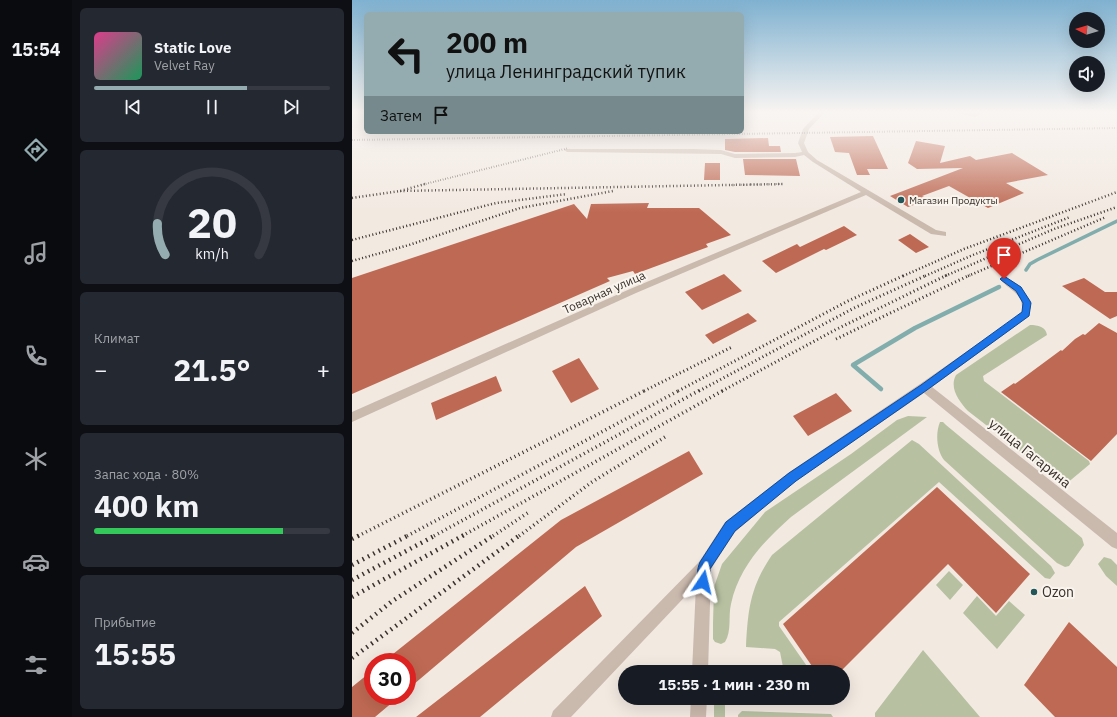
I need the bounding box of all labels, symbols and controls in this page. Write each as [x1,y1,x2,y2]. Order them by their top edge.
north arrow [1069,12,1105,48]
map controls [1069,12,1105,92]
text: 200 m [446,24,528,61]
icon: left [380,28,432,80]
text: 15:54 [11,38,61,61]
text: Static Love [154,38,231,57]
button: sound [1069,56,1105,92]
text: Velvet Ray [154,57,215,74]
text: улица Ленинградский тупик [446,60,686,83]
icon: previous [122,96,144,118]
icon: pause [201,96,223,118]
icon: next [280,96,302,118]
icon: arrive [430,104,452,126]
text: Затем [380,106,422,125]
icon: directions [22,136,50,164]
text: 20 [187,194,237,248]
place label: Магазин Продукты [909,194,998,207]
marker: Магазин Продукты [896,195,906,205]
pin [987,238,1021,279]
icon: music [22,239,50,267]
text: km/h [195,243,229,262]
icon: arrive [993,244,1015,266]
street label: Товарная улица [560,267,648,317]
text: Климат [94,330,140,347]
icon: phone [22,342,50,370]
text: 21.5° [173,350,251,389]
text: − [94,355,107,384]
text: + [317,355,330,384]
street label: улица Гагарина [985,414,1075,492]
icon: climate [22,445,50,473]
text: Запас хода · 80% [94,466,199,483]
text: 400 km [94,486,199,525]
icon: car [22,548,50,576]
position arrow [682,561,724,603]
place label: Ozon [1042,583,1074,601]
marker: Ozon [1029,587,1039,597]
text: Прибытие [94,614,156,631]
text: 15:55 [94,634,176,673]
icon: filters [22,651,50,679]
speed limit sign: 30 [364,653,416,705]
text: 15:55 · 1 мин · 230 m [658,675,810,694]

